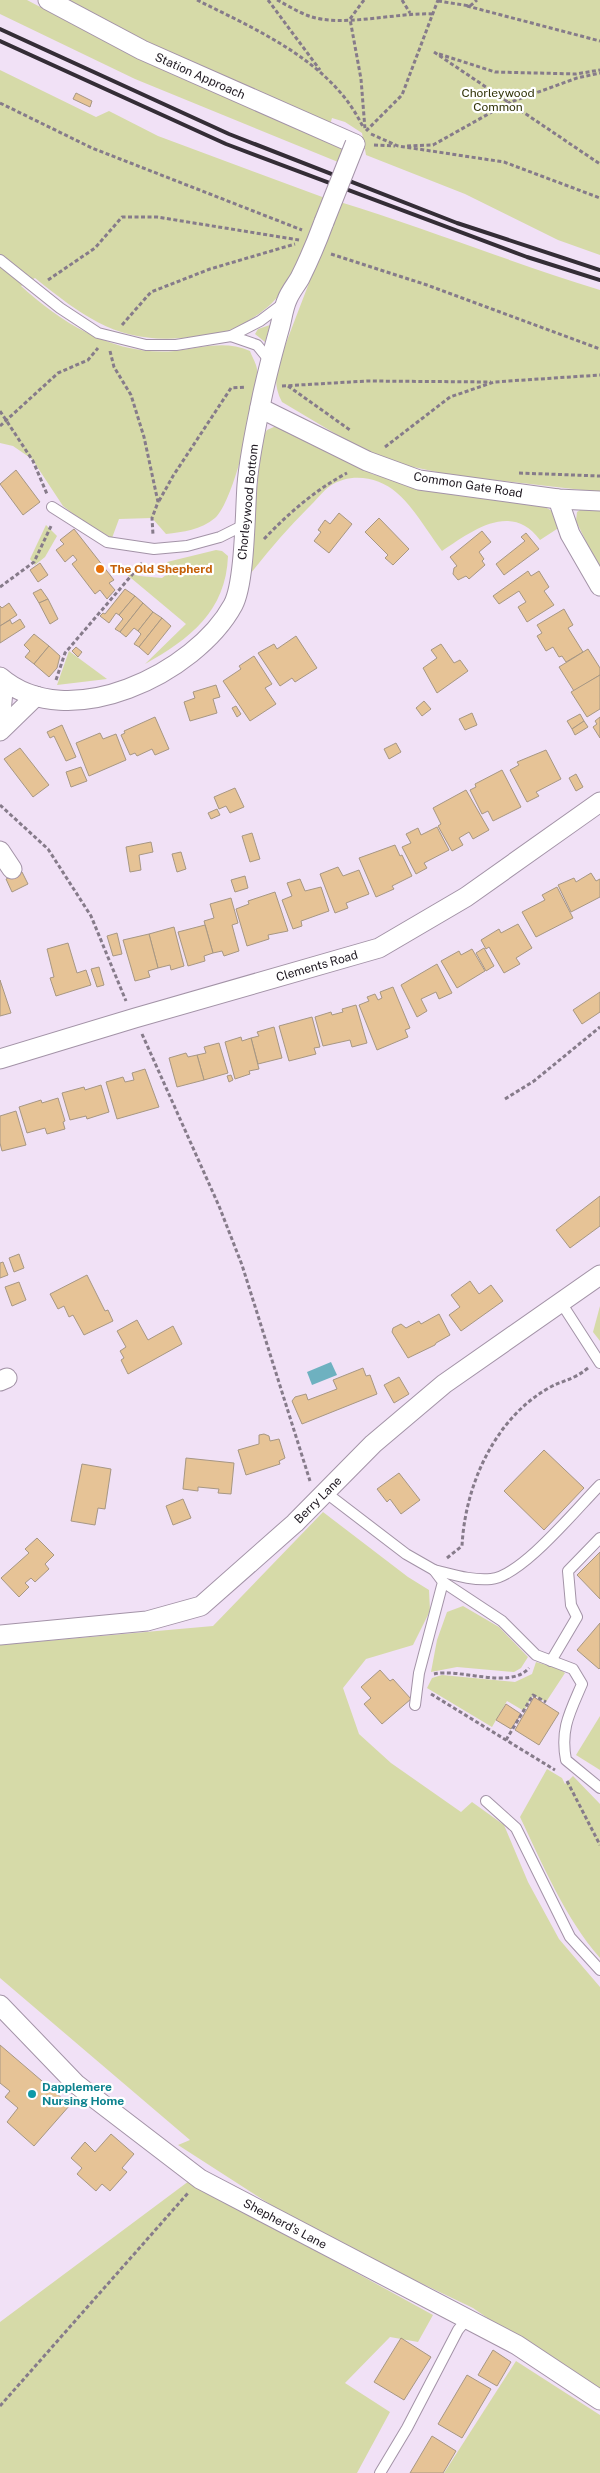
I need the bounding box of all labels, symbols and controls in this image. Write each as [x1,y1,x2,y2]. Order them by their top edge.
street label: Station Approach [153,50,247,102]
park label: Chorleywood Common [461,86,535,114]
street label: Chorleywood Bottom [235,443,261,561]
street label: Common Gate Road [413,469,523,501]
place label: The Old Shepherd [110,562,213,576]
marker: The Old Shepherd [94,563,106,575]
street label: Clements Road [275,948,359,984]
street label: Berry Lane [292,1473,345,1526]
place label: Dapplemere Nursing Home [42,2080,124,2108]
marker: Dapplemere Nursing Home [26,2088,38,2100]
street label: Shepherd's Lane [241,2196,329,2252]

